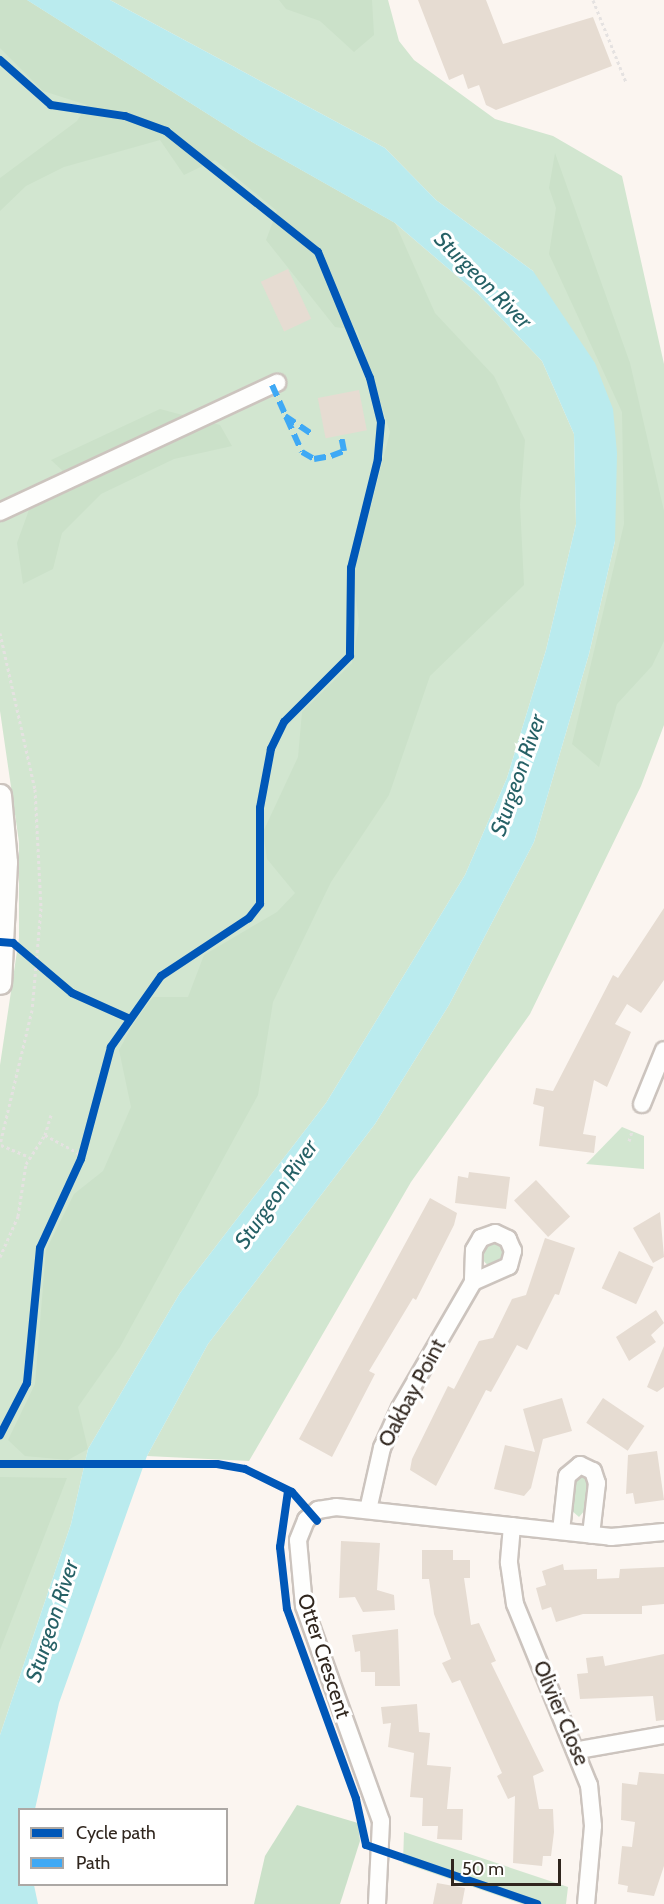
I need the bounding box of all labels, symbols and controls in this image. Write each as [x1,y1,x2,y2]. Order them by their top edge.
water label: Sturgeon River [429,226,537,334]
water label: Sturgeon River [485,711,551,839]
water label: Sturgeon River [229,1135,323,1253]
street label: Oakbay Point [373,1335,451,1451]
water label: Sturgeon River [20,1557,84,1685]
street label: Otter Crescent [292,1590,356,1722]
street label: Olivier Close [528,1657,594,1769]
legend [18,1808,228,1886]
text: Cycle path [76,1822,156,1844]
scale bar [454,1847,564,1885]
text: Path [76,1852,110,1874]
text: 50 m [462,1858,504,1880]

